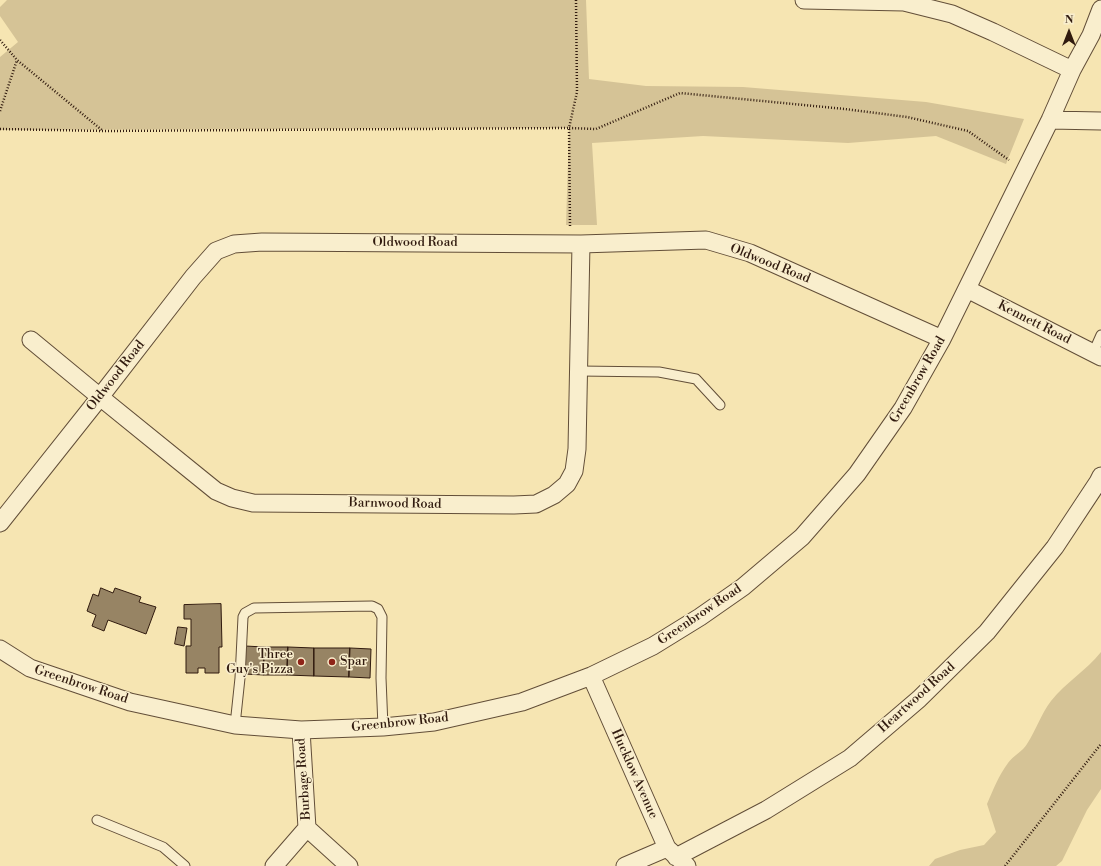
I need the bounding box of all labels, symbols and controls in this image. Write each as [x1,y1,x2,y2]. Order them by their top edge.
north arrow [1049,12,1089,52]
text: N [1065,13,1073,27]
street label: Oldwood Road [372,235,458,251]
street label: Oldwood Road [728,241,812,287]
street label: Kennett Road [995,298,1073,348]
street label: Greenbrow Road [887,334,949,426]
street label: Oldwood Road [84,338,148,414]
street label: Barnwood Road [348,495,442,513]
street label: Greenbrow Road [655,581,745,649]
place label: Three Guy's Pizza [226,647,293,678]
place label: Spar [340,654,367,670]
marker: Three Guy's Pizza [296,657,306,667]
marker: Spar [327,657,337,667]
street label: Heartwood Road [875,659,959,737]
street label: Greenbrow Road [32,662,130,708]
street label: Greenbrow Road [351,710,449,736]
street label: Hucklow Avenue [607,727,661,821]
street label: Burbage Road [293,738,315,820]

